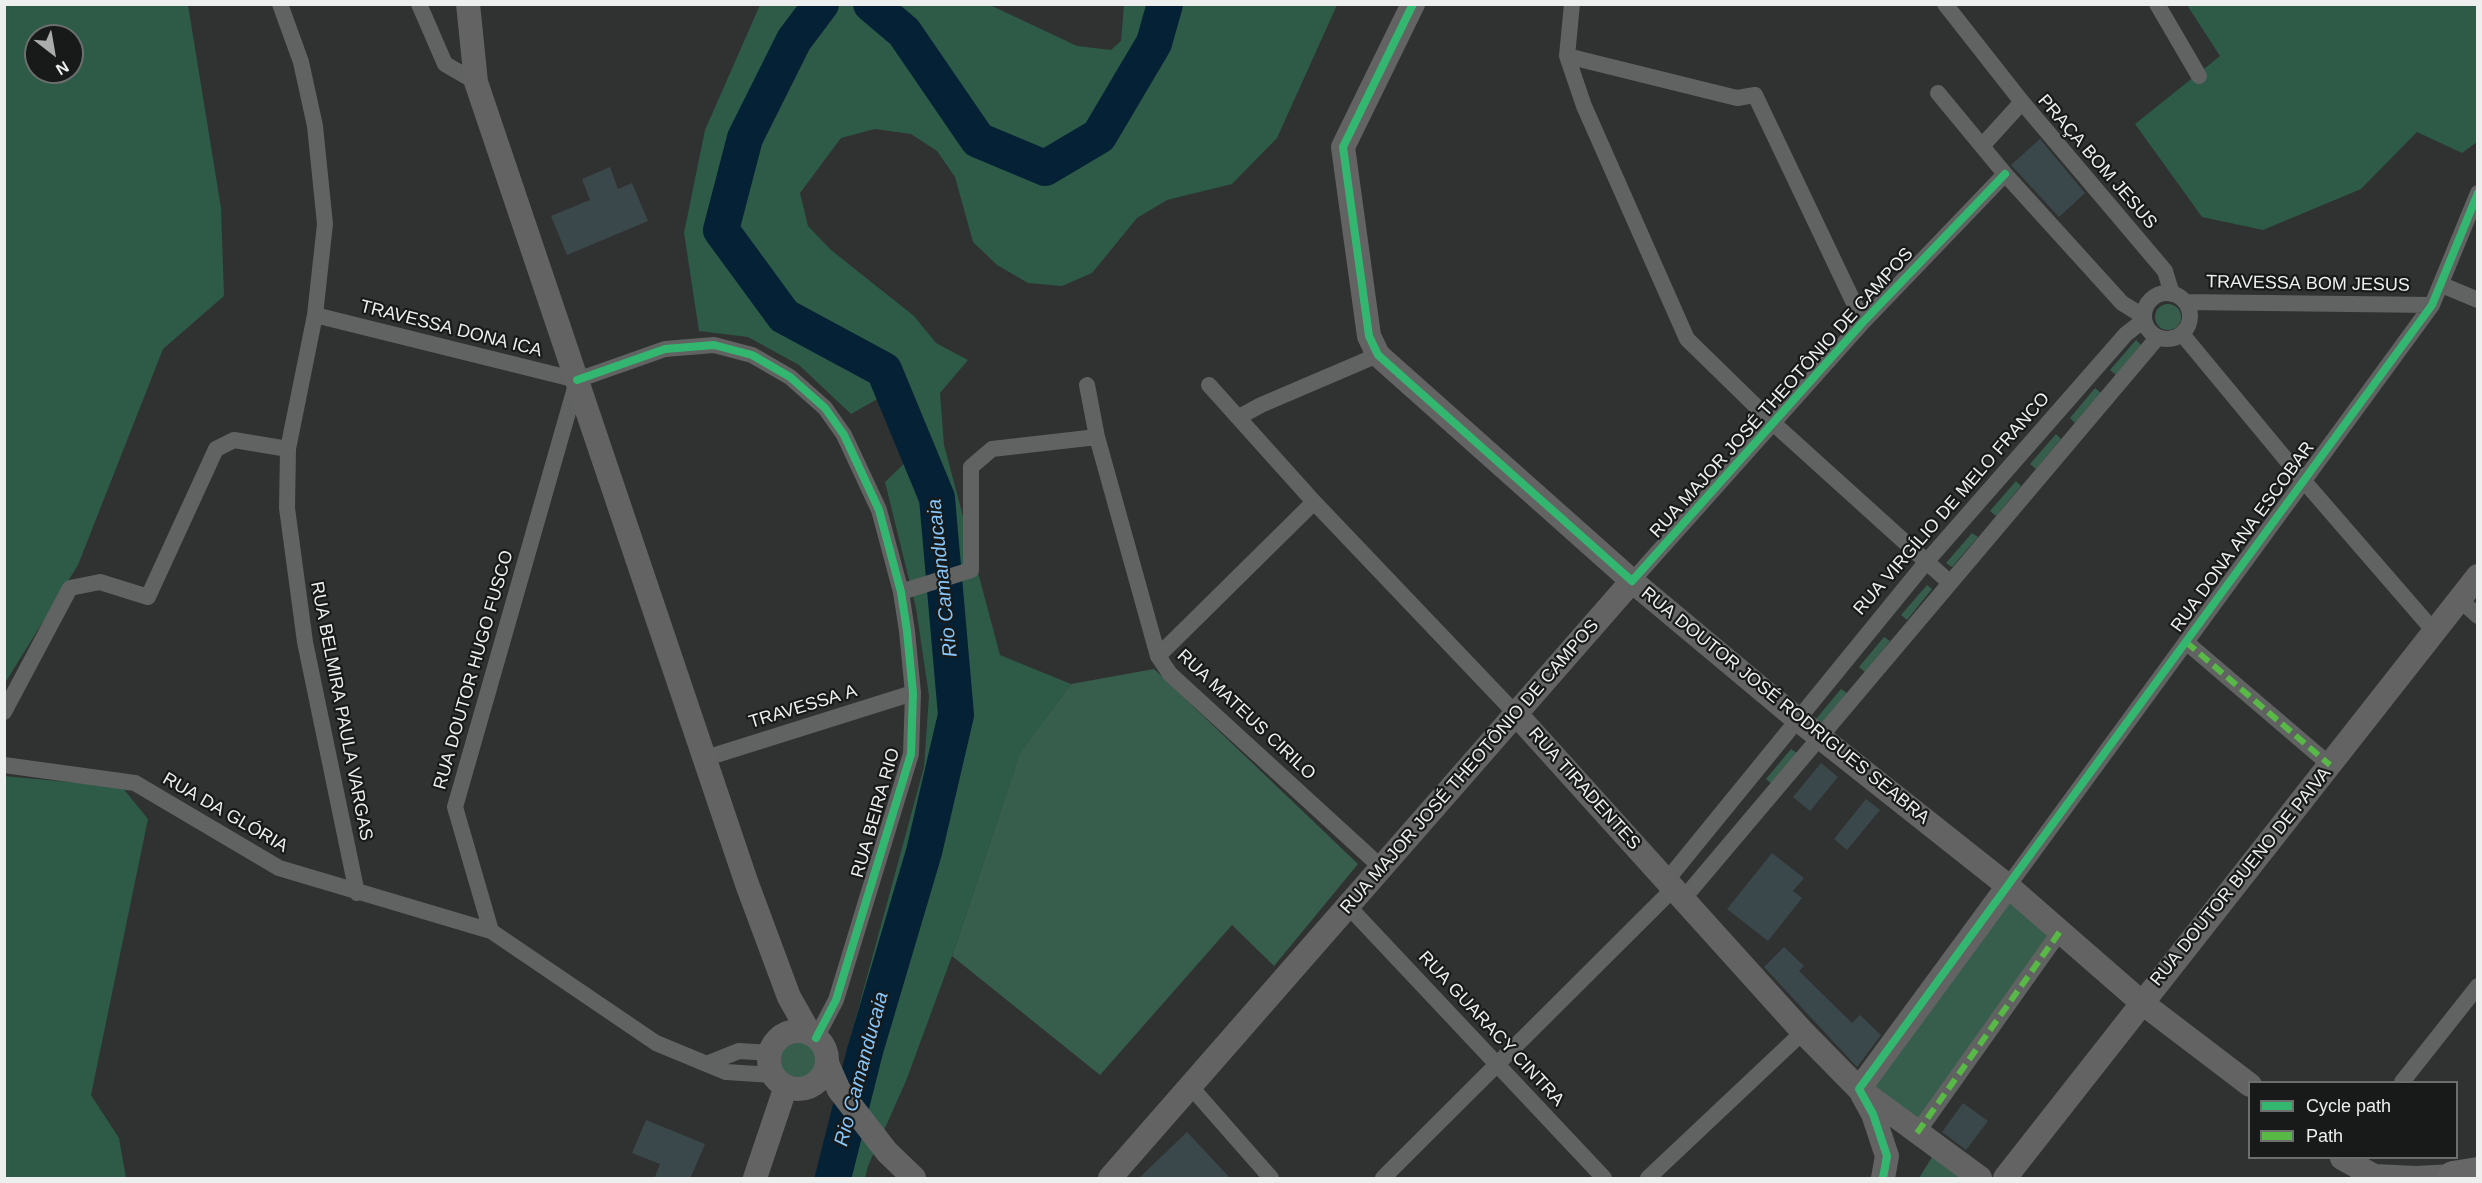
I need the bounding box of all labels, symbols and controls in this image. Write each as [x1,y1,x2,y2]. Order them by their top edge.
north arrow [24,24,84,84]
text: N [53,58,72,78]
street label: PRAÇA BOM JESUS [2033,90,2161,234]
street label: RUA MAJOR JOSÉ THEOTÔNIO DE CAMPOS [1646,243,1918,543]
street label: TRAVESSA BOM JESUS [2206,271,2410,297]
street label: TRAVESSA DONA ICA [358,296,544,362]
street label: RUA VIRGÍLIO DE MELO FRANCO [1849,388,2055,620]
street label: RUA DONA ANA ESCOBAR [2167,438,2319,636]
water label: Rio Camanducaia [923,498,963,658]
street label: RUA DOUTOR HUGO FUSCO [429,548,519,792]
street label: RUA BELMIRA PAULA VARGAS [305,580,377,842]
street label: RUA DOUTOR JOSÉ RODRIGUES SEABRA [1636,583,1934,829]
street label: RUA MAJOR JOSÉ THEOTÔNIO DE CAMPOS [1336,615,1604,919]
street label: RUA MATEUS CIRILO [1172,645,1320,785]
street label: TRAVESSA A [746,680,860,734]
street label: RUA TIRADENTES [1523,723,1645,855]
street label: RUA BEIRA RIO [847,746,905,880]
street label: RUA DOUTOR BUENO DE PAIVA [2146,763,2336,991]
street label: RUA DA GLÓRIA [159,768,291,858]
street label: RUA GUARACY CINTRA [1414,947,1568,1111]
water label: Rio Camanducaia [830,989,894,1149]
legend [2248,1081,2458,1159]
text: Cycle path [2306,1096,2391,1116]
text: Path [2306,1126,2343,1146]

